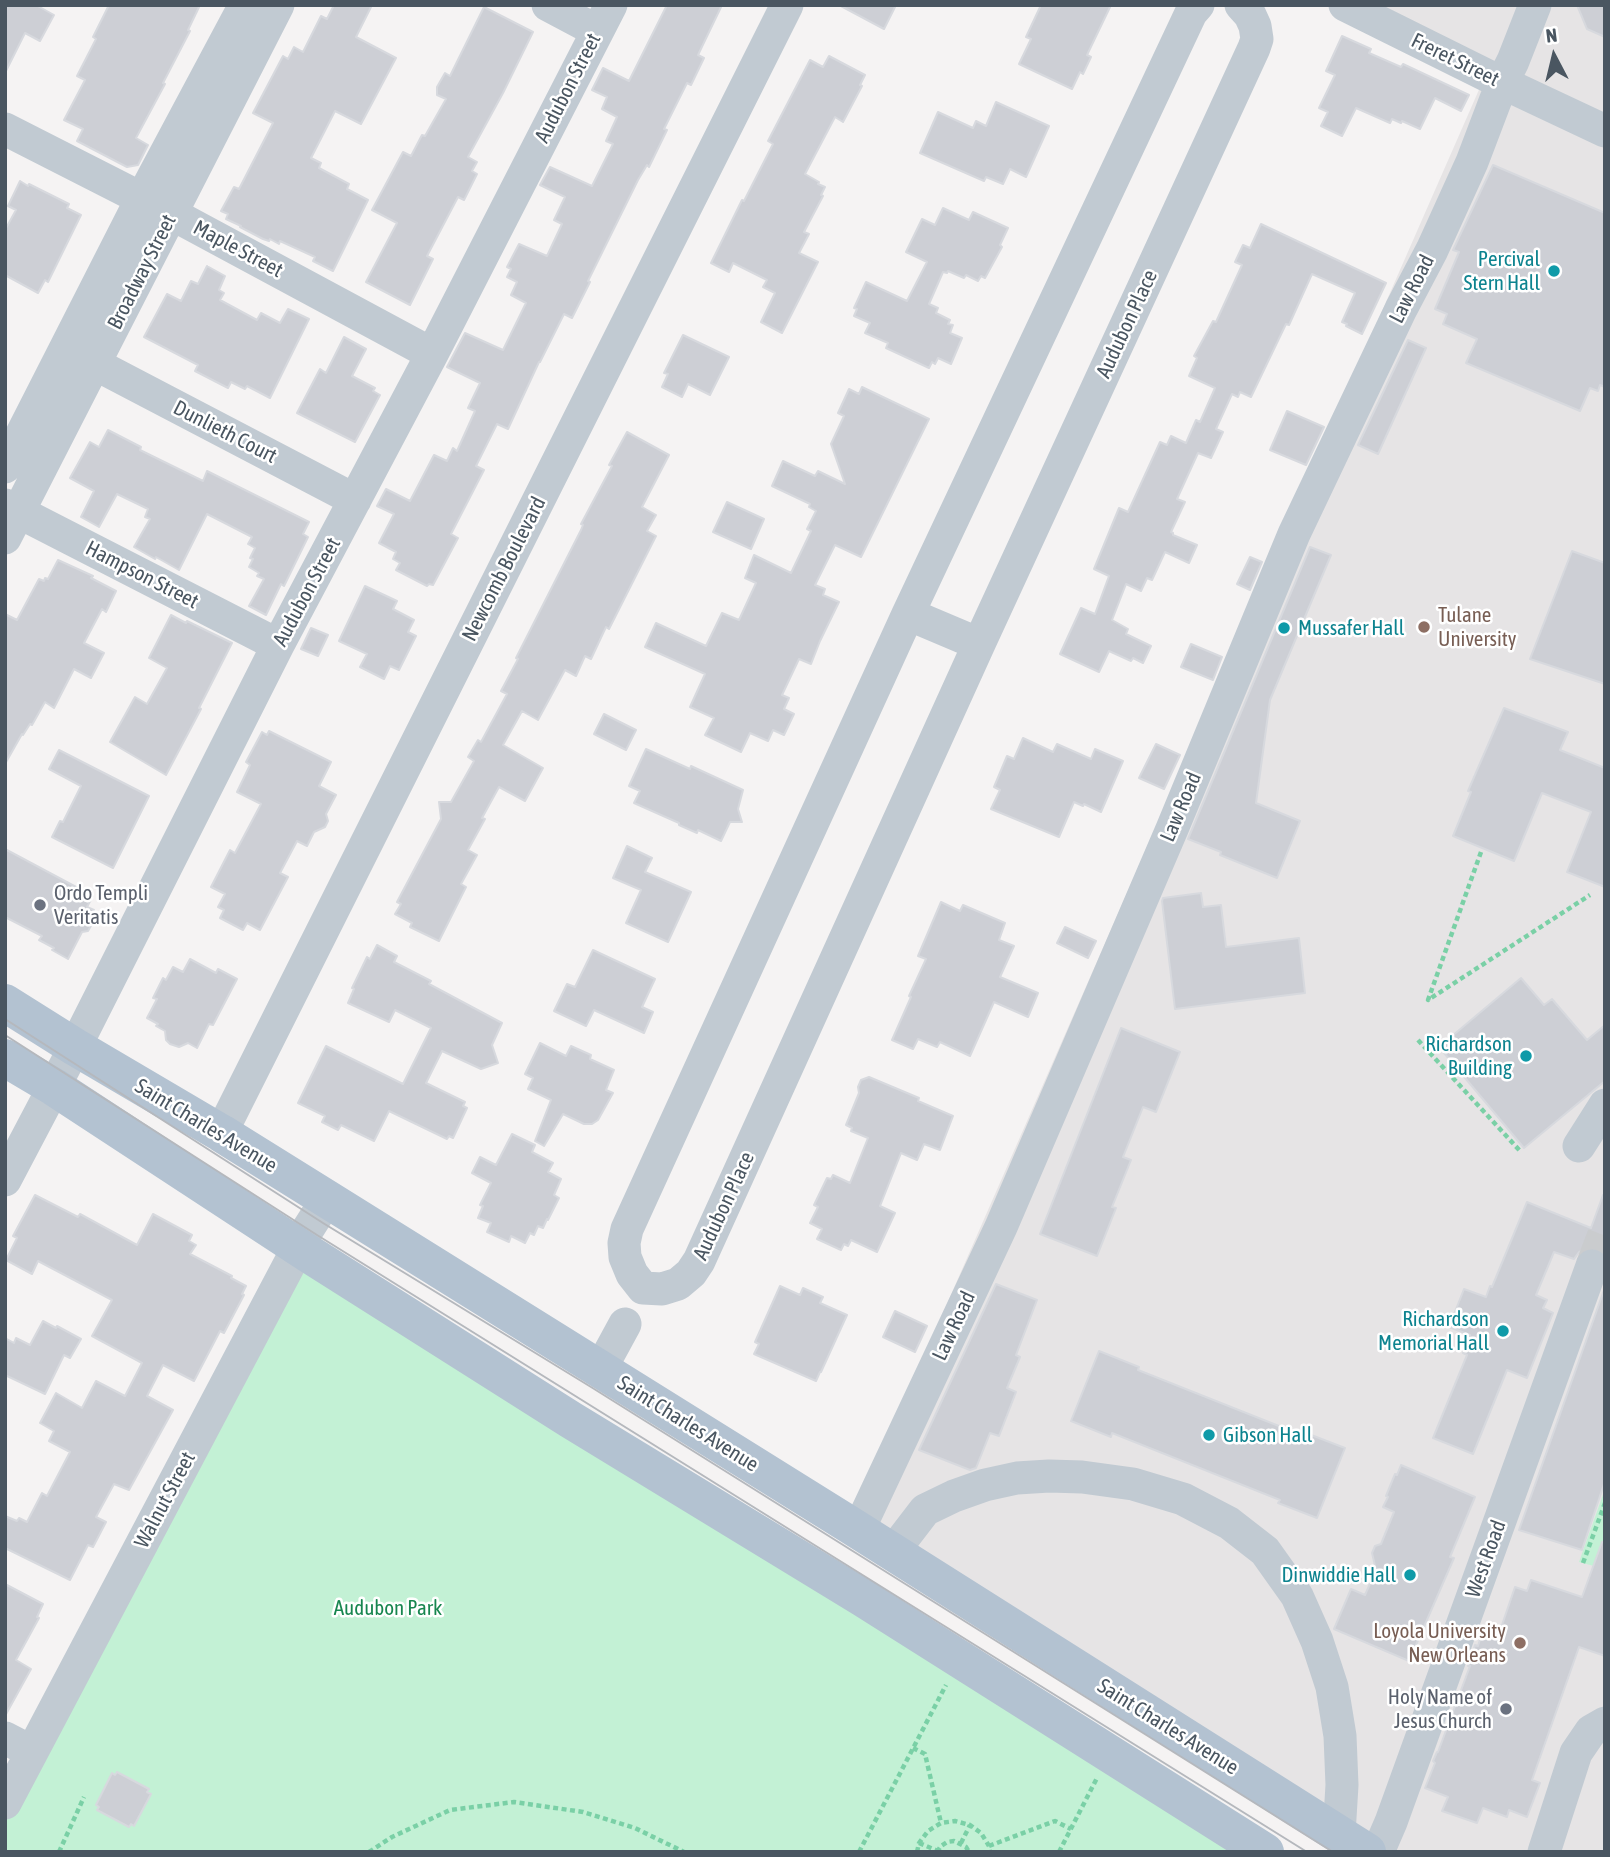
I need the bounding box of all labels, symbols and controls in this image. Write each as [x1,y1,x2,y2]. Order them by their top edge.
north arrow [1519,21,1589,91]
text: N [1545,24,1558,47]
street label: Freret Street [1407,28,1503,92]
street label: Audubon Street [530,29,606,147]
street label: Broadway Street [102,210,182,334]
street label: Maple Street [189,215,287,283]
place label: Percival Stern Hall [1463,246,1540,296]
street label: Law Road [1384,251,1440,327]
marker: Percival Stern Hall [1546,263,1562,279]
street label: Audubon Place [1091,266,1163,382]
street label: Dunlieth Court [169,395,281,469]
street label: Newcomb Boulevard [457,493,551,645]
street label: Audubon Street [268,533,346,651]
street label: Hampson Street [81,536,203,614]
place label: Tulane University [1438,602,1517,652]
place label: Mussafer Hall [1298,615,1404,641]
marker: Tulane University [1416,619,1432,635]
marker: Mussafer Hall [1276,620,1292,636]
street label: Law Road [1155,768,1207,846]
place label: Ordo Templi Veritatis [54,880,148,930]
marker: Ordo Templi Veritatis [32,897,48,913]
place label: Richardson Building [1425,1031,1512,1081]
marker: Richardson Building [1518,1048,1534,1064]
street label: Saint Charles Avenue [130,1074,282,1178]
street label: Audubon Place [688,1148,760,1264]
street label: Law Road [927,1287,981,1365]
place label: Richardson Memorial Hall [1378,1306,1489,1356]
marker: Richardson Memorial Hall [1495,1323,1511,1339]
street label: Saint Charles Avenue [613,1371,763,1477]
place label: Gibson Hall [1223,1422,1312,1448]
marker: Gibson Hall [1201,1427,1217,1443]
street label: Walnut Street [129,1448,201,1552]
street label: West Road [1460,1517,1512,1601]
place label: Dinwiddie Hall [1282,1562,1396,1588]
marker: Dinwiddie Hall [1402,1567,1418,1583]
park label: Audubon Park [334,1595,442,1621]
place label: Loyola University New Orleans [1373,1618,1506,1668]
marker: Loyola University New Orleans [1512,1635,1528,1651]
street label: Saint Charles Avenue [1093,1674,1243,1780]
place label: Holy Name of Jesus Church [1388,1684,1492,1734]
marker: Holy Name of Jesus Church [1498,1701,1514,1717]

